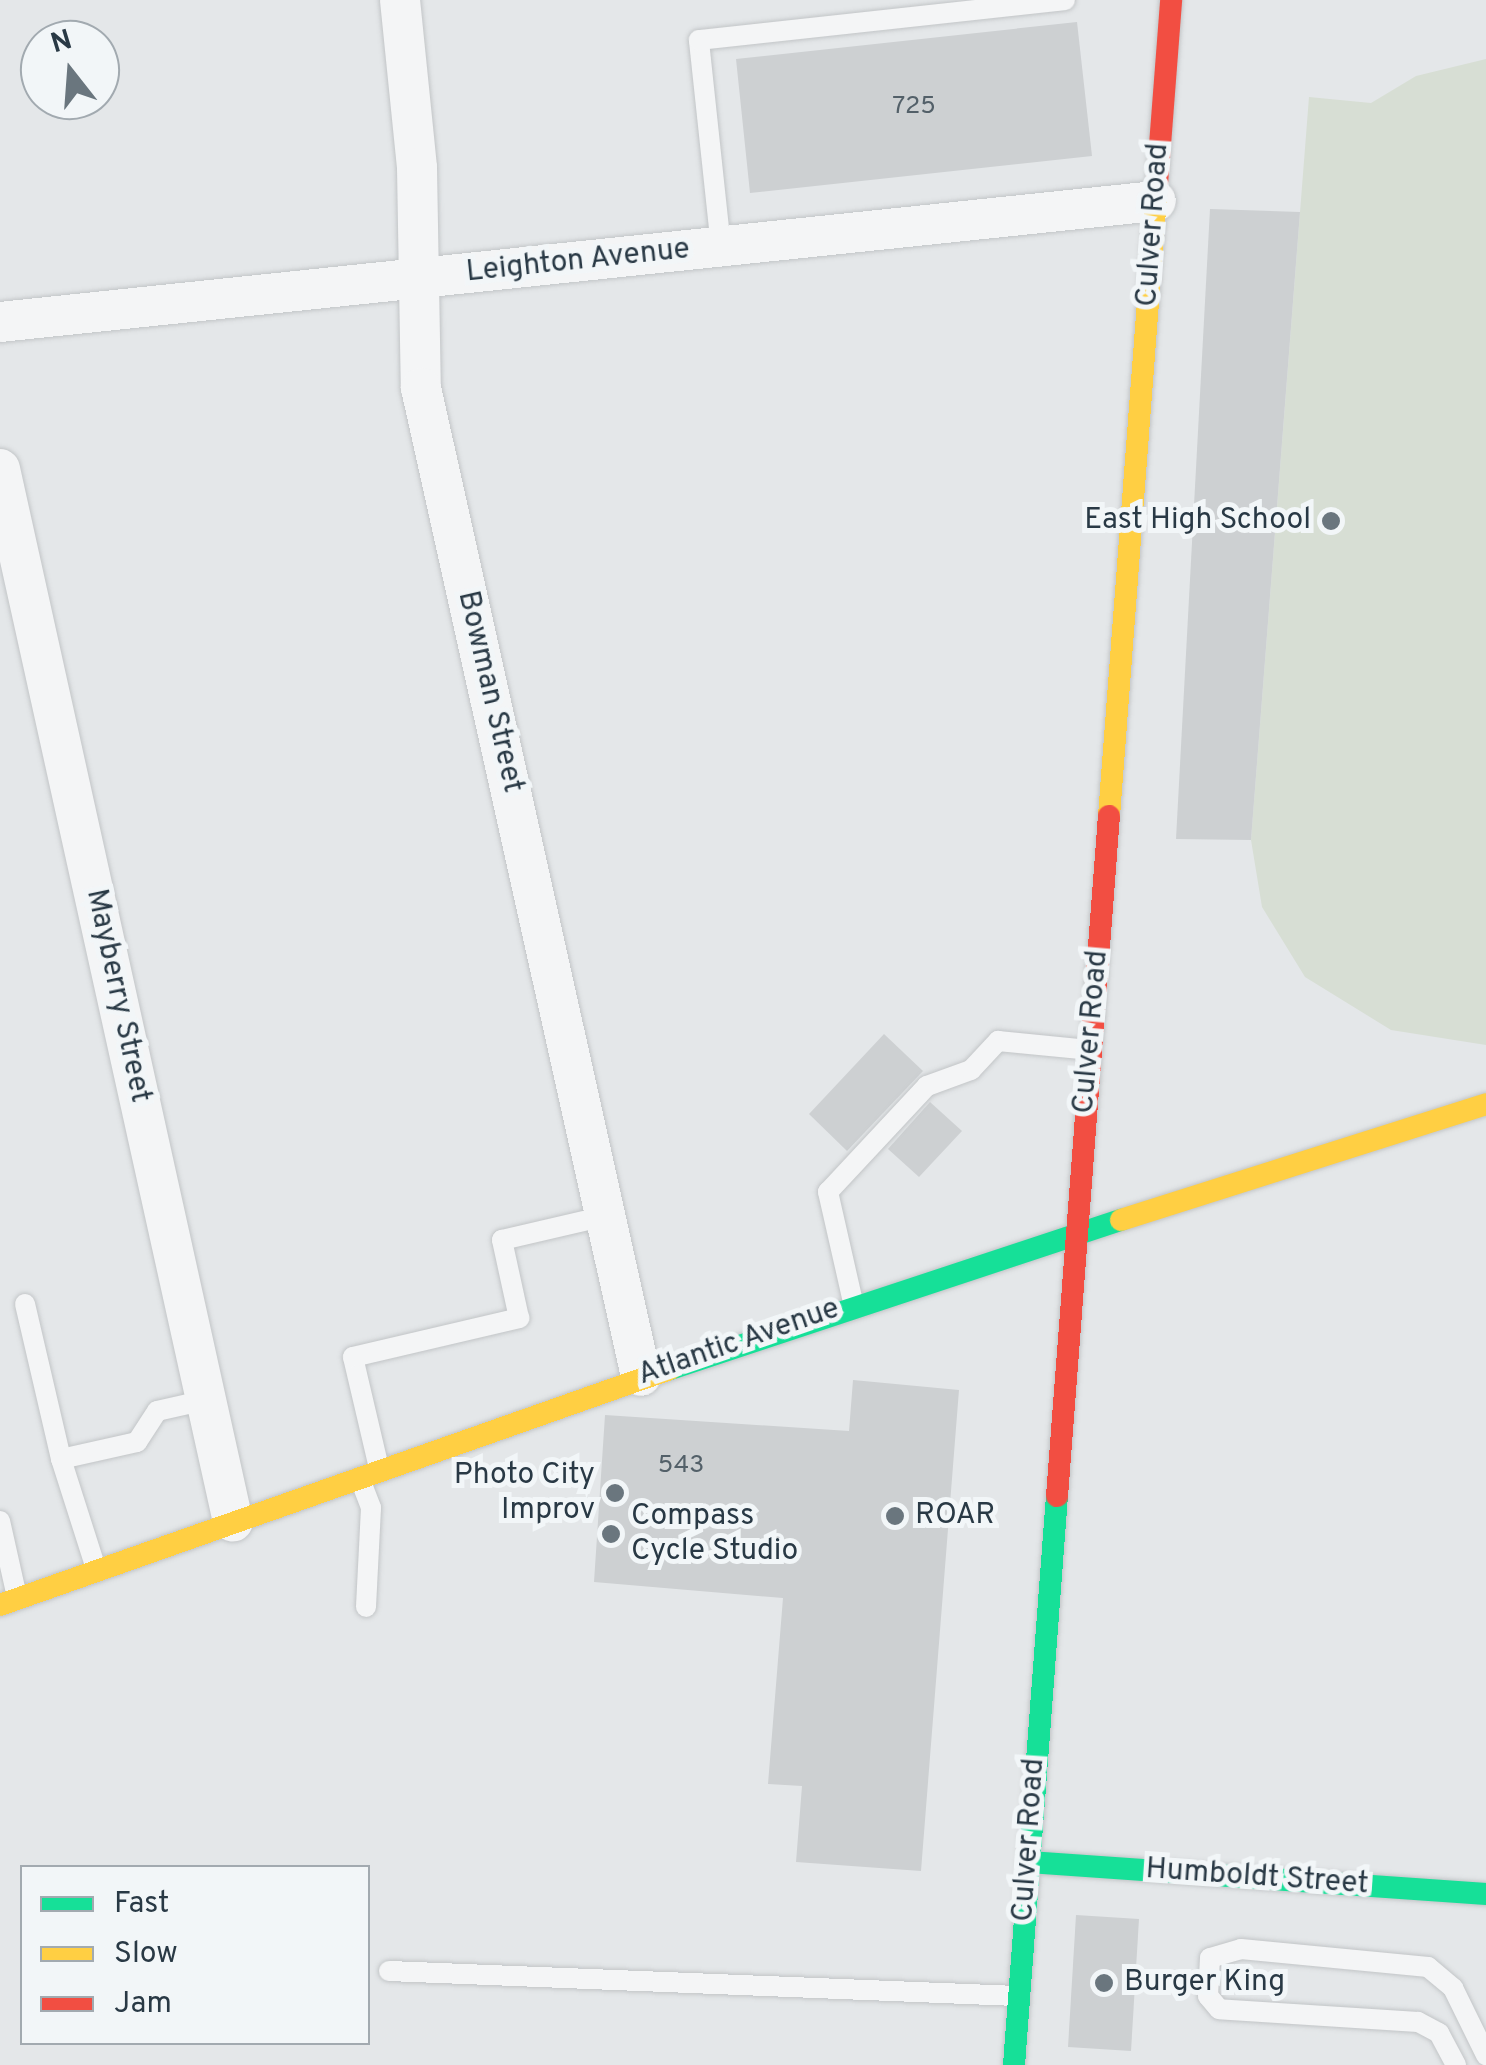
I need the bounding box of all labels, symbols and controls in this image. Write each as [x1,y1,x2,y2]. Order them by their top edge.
north arrow [20,20,120,120]
text: N [47,23,77,63]
house number: 725 [892,92,936,122]
street label: Culver Road [1130,142,1178,308]
street label: Leighton Avenue [464,232,692,292]
place label: East High School [1084,503,1311,539]
marker: East High School [1320,510,1342,532]
street label: Bowman Street [448,588,530,796]
street label: Mayberry Street [77,886,157,1106]
street label: Culver Road [1067,949,1117,1115]
street label: Atlantic Avenue [633,1291,845,1395]
house number: 543 [658,1451,704,1481]
place label: Photo City Improv [454,1458,595,1528]
marker: Photo City Improv [604,1482,626,1504]
place label: ROAR [915,1498,995,1534]
place label: Compass Cycle Studio [631,1499,798,1570]
marker: ROAR [884,1505,906,1527]
marker: Compass Cycle Studio [600,1523,622,1545]
street label: Culver Road [1006,1757,1054,1923]
street label: Humboldt Street [1144,1852,1370,1904]
legend [20,1865,370,2045]
text: Fast [114,1886,169,1923]
text: Slow [114,1936,178,1973]
place label: Burger King [1124,1965,1285,2001]
marker: Burger King [1093,1972,1115,1994]
text: Jam [114,1986,172,2023]

